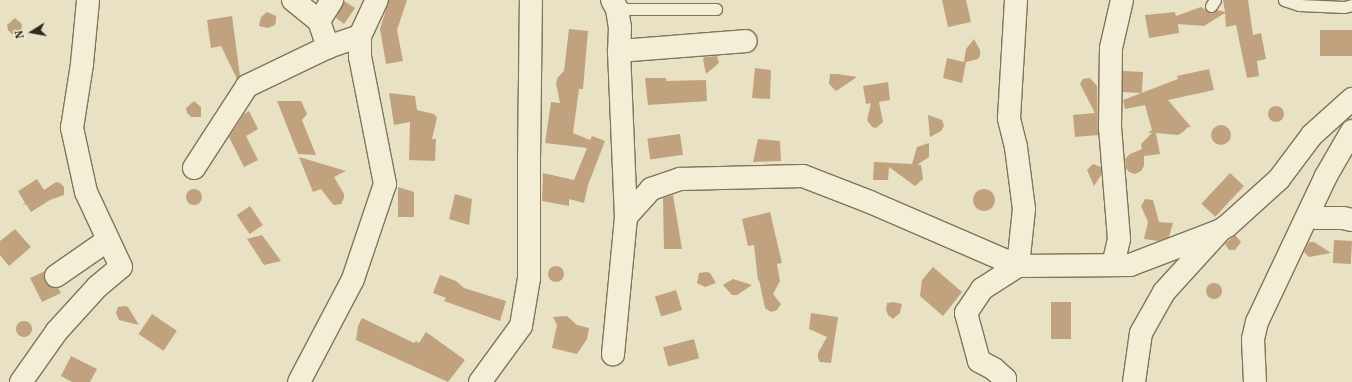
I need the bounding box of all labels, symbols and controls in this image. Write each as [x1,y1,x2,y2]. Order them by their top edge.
north arrow [12,12,52,52]
text: N [12,29,28,40]

